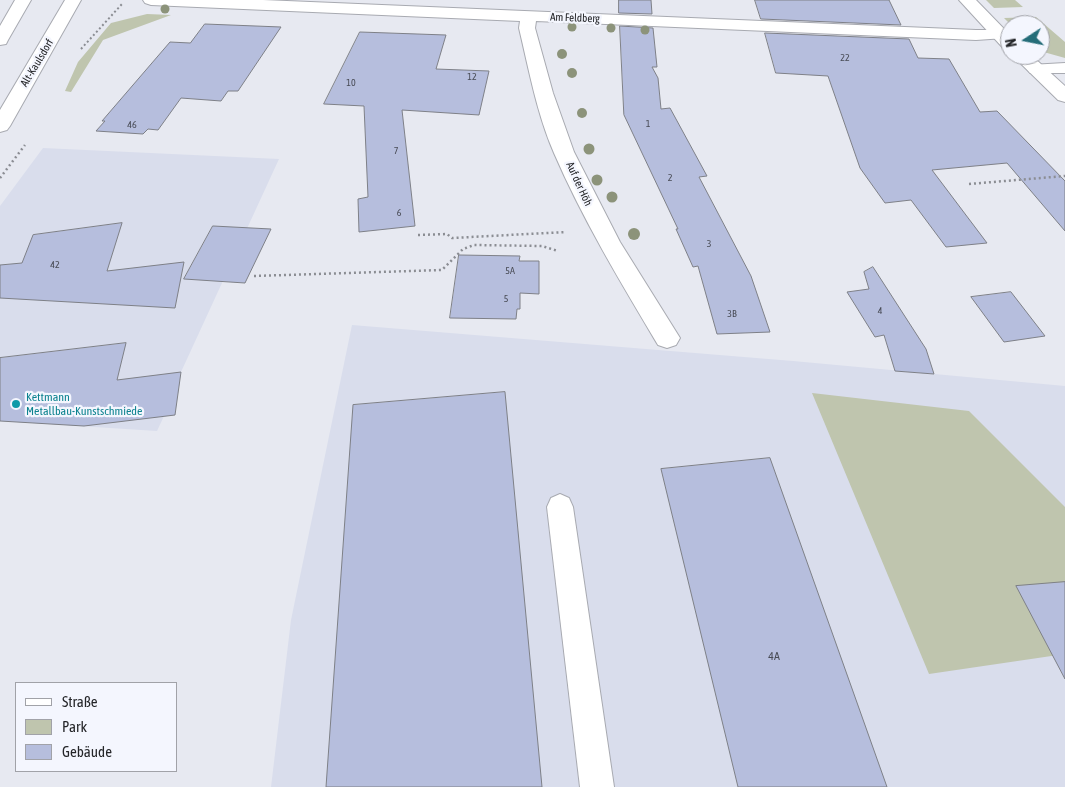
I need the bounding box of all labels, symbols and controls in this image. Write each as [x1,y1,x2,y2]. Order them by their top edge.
street label: Am Feldberg [550,11,600,25]
north arrow [1000,15,1050,65]
street label: Alt-Kaulsdorf [18,37,56,89]
text: N [1003,37,1020,48]
house number: 22 [840,52,850,64]
house number: 12 [467,71,477,83]
house number: 10 [346,77,356,89]
house number: 1 [646,118,650,130]
house number: 46 [127,119,137,131]
house number: 7 [394,145,398,157]
street label: Auf der Höh [563,160,595,208]
house number: 2 [668,172,672,184]
house number: 6 [397,207,401,219]
house number: 3 [707,238,711,250]
house number: 42 [50,259,60,271]
house number: 5A [505,265,515,277]
house number: 5 [504,293,508,305]
house number: 4 [878,305,882,317]
house number: 3B [727,308,737,320]
place label: Kettmann Metallbau-Kunstschmiede [26,390,142,418]
marker: Kettmann Metallbau-Kunstschmiede [10,398,22,410]
house number: 4A [768,649,780,663]
legend [15,682,178,772]
text: Straße [62,693,98,710]
text: Park [62,718,87,735]
text: Gebäude [62,743,112,760]

